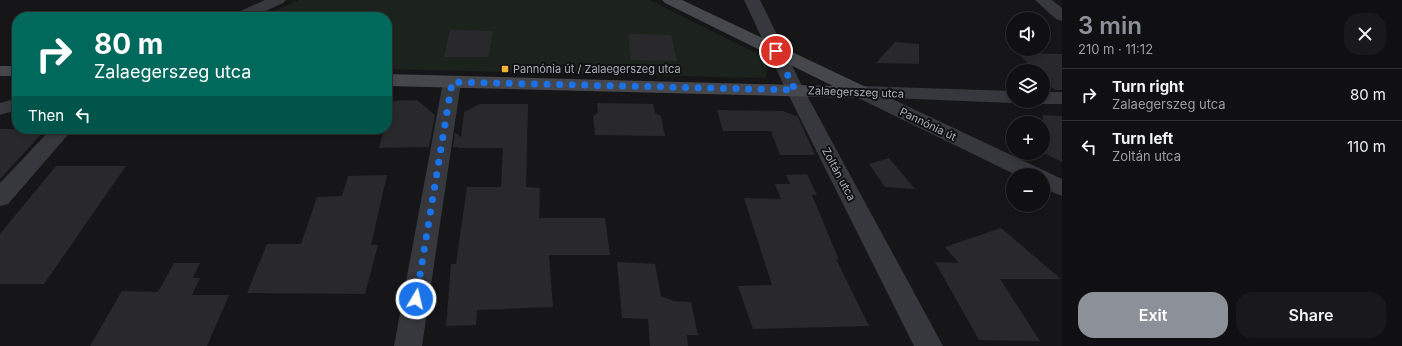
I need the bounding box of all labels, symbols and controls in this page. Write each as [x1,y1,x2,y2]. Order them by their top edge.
text: 3 min [1078,11,1142,40]
map controls [1006,12,1050,212]
button: sound [1006,12,1050,56]
button: close [1344,13,1386,55]
text: 80 m [94,27,163,61]
icon: right [28,28,80,80]
pin [759,34,793,68]
icon: arrive [765,40,787,62]
text: 210 m · 11:12 [1078,41,1153,57]
text: Zalaegerszeg utca [94,61,251,82]
place label: Pannónia út / Zalaegerszeg utca [513,62,681,76]
marker: Pannónia út / Zalaegerszeg utca [500,64,510,74]
button: layers [1006,64,1050,108]
text: Turn right [1112,77,1184,96]
street label: Zalaegerszeg utca [808,83,904,101]
icon: right [1078,84,1100,106]
text: 80 m [1350,85,1386,104]
text: Zalaegerszeg utca [1112,96,1226,112]
icon: left [72,104,94,126]
street label: Pannónia út [897,104,959,144]
text: Then [28,106,64,125]
button: + [1006,116,1050,160]
text: Turn left [1112,129,1173,148]
icon: left [1078,136,1100,158]
text: 110 m [1347,137,1386,156]
street label: Zoltán utca [819,145,859,203]
text: Zoltán utca [1112,148,1181,164]
button: − [1006,168,1050,212]
position arrow [395,278,437,320]
button: Exit [1078,292,1228,338]
button: Share [1236,292,1386,338]

